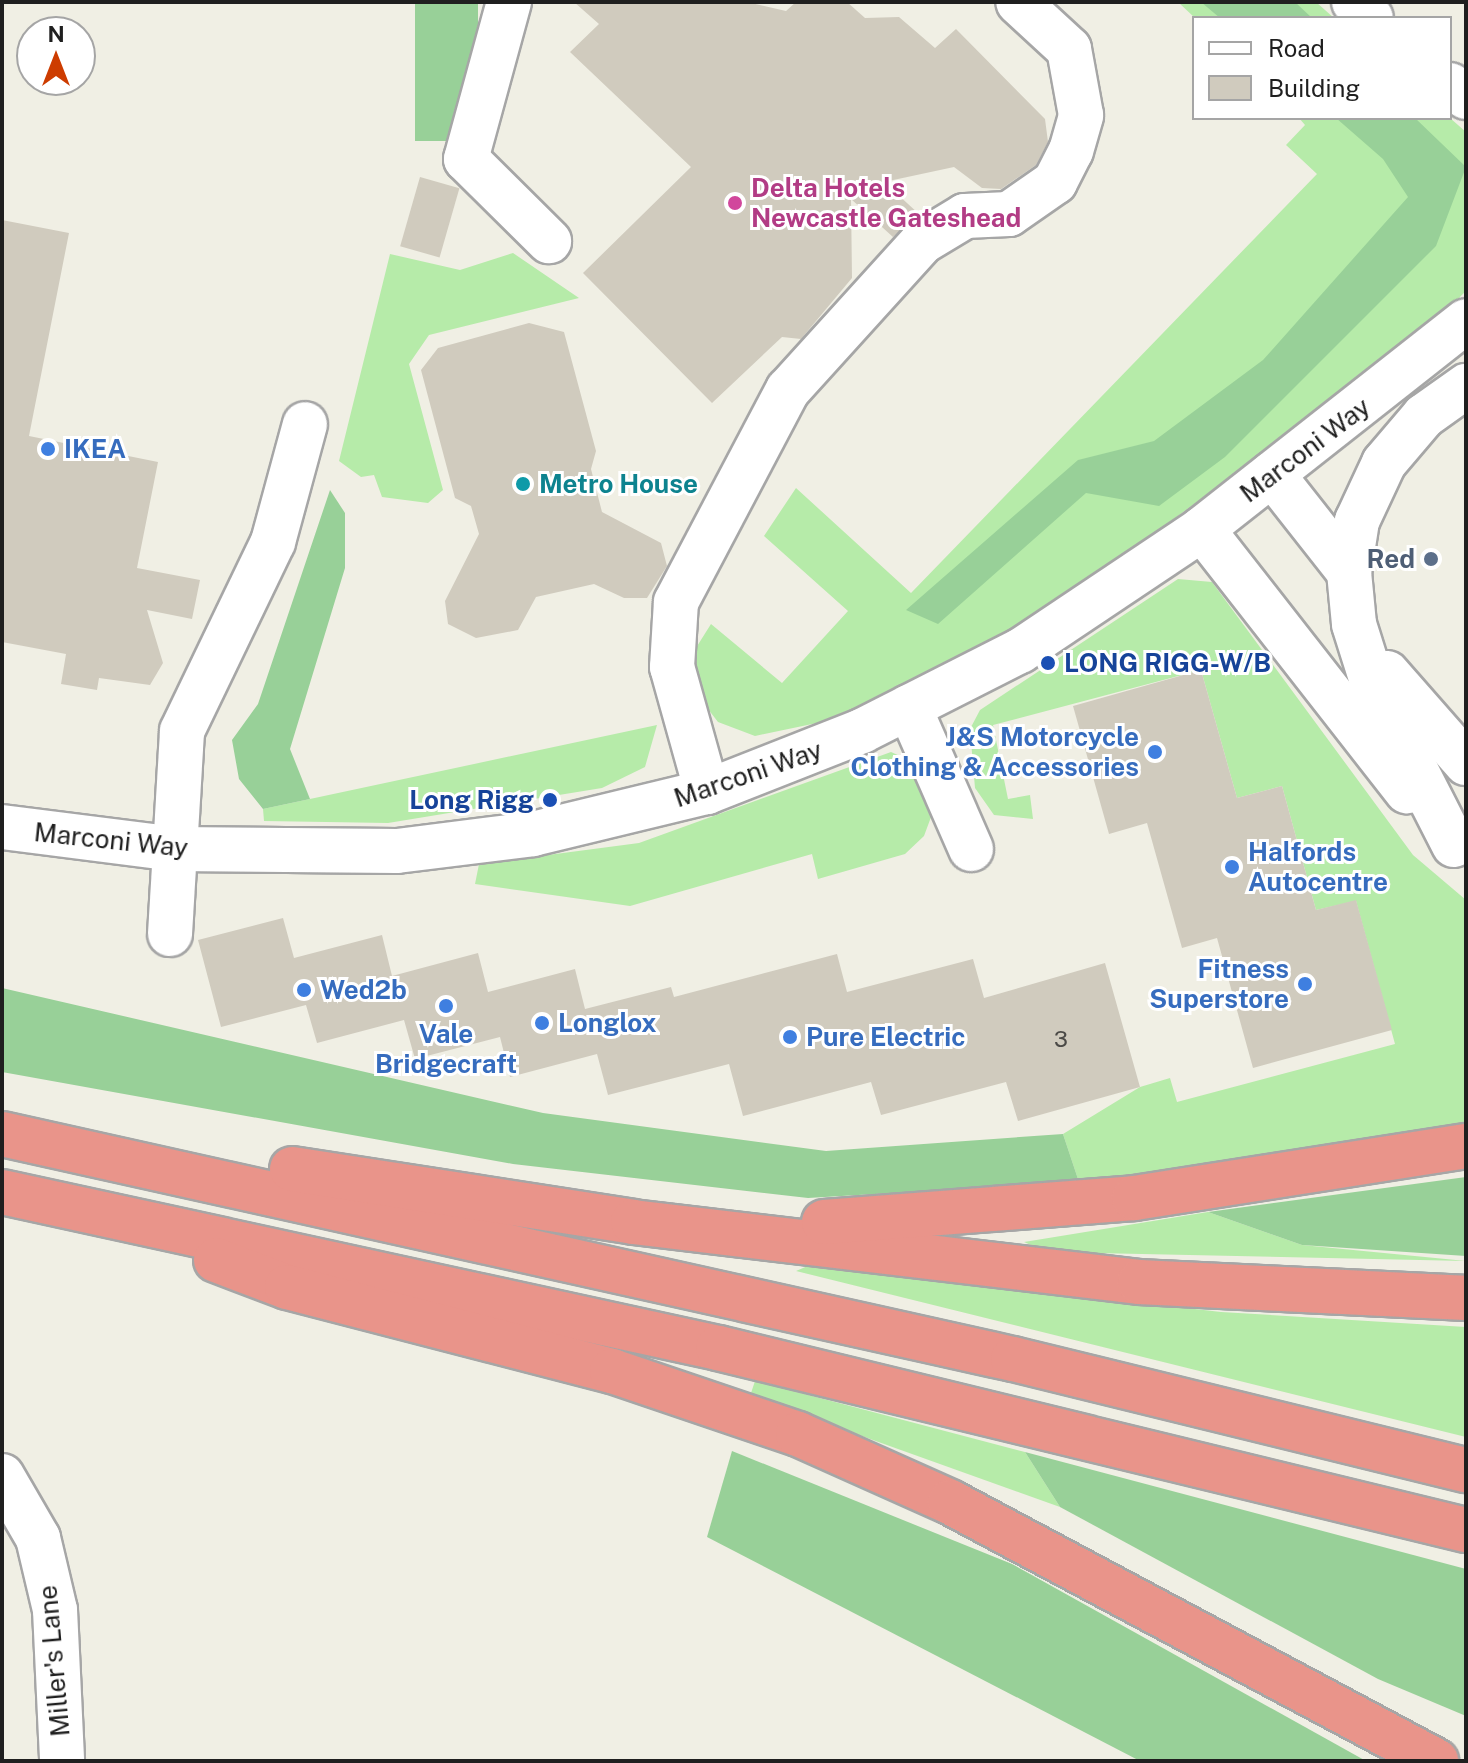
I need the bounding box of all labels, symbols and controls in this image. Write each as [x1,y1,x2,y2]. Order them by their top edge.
north arrow [16,16,96,96]
legend [1192,16,1452,120]
text: N [47,21,65,47]
text: Road [1268,34,1325,62]
text: Building [1268,74,1360,102]
place label: Delta Hotels Newcastle Gateshead [751,172,1021,234]
marker: Delta Hotels Newcastle Gateshead [726,194,744,212]
street label: Marconi Way [1234,391,1376,509]
place label: IKEA [64,433,126,465]
marker: IKEA [39,440,57,458]
place label: Metro House [539,468,698,500]
marker: Metro House [514,475,532,493]
place label: Red [1367,543,1415,575]
marker: Red [1422,550,1440,568]
place label: LONG RIGG-W/B [1064,647,1271,679]
marker: LONG RIGG-W/B [1039,654,1057,672]
place label: J&S Motorcycle Clothing & Accessories [851,721,1139,782]
street label: Marconi Way [670,734,826,814]
marker: J&S Motorcycle Clothing & Accessories [1146,743,1164,761]
place label: Long Rigg [409,784,534,816]
marker: Long Rigg [541,791,559,809]
street label: Marconi Way [32,816,190,864]
place label: Halfords Autocentre [1248,836,1388,898]
marker: Halfords Autocentre [1223,858,1241,876]
place label: Fitness Superstore [1149,953,1289,1014]
place label: Wed2b [320,974,407,1006]
marker: Fitness Superstore [1296,975,1314,993]
marker: Wed2b [295,981,313,999]
marker: Vale Bridgecraft [437,997,455,1015]
place label: Longlox [558,1007,656,1039]
marker: Longlox [533,1014,551,1032]
place label: Vale Bridgecraft [375,1018,517,1080]
place label: Pure Electric [806,1021,966,1053]
house number: 3 [1054,1027,1068,1053]
marker: Pure Electric [781,1028,799,1046]
street label: Miller's Lane [32,1584,76,1738]

